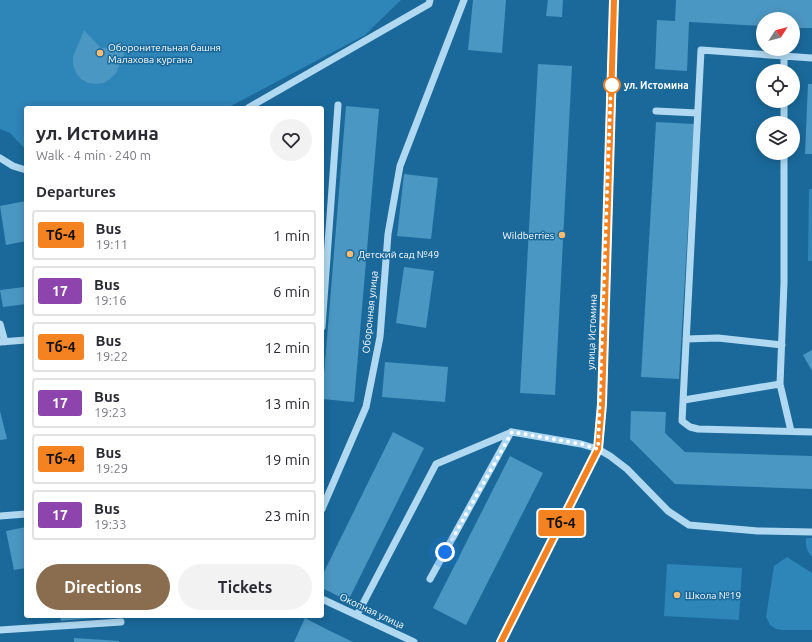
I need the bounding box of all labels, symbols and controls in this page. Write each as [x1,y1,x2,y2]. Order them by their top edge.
north arrow [756,12,800,56]
map controls [756,12,800,160]
place label: Оборонительная башня Малахова кургана [108,42,221,65]
marker: Оборонительная башня Малахова кургана [95,48,105,58]
button: locate [756,64,800,108]
marker: ул. Истомина [603,76,621,94]
place label: ул. Истомина [624,80,689,91]
button: layers [756,116,800,160]
button: heart [270,119,312,161]
text: ул. Истомина [36,122,159,144]
text: Walk · 4 min · 240 m [36,148,151,162]
text: Departures [36,183,116,200]
text: Bus [96,220,121,237]
text: Тб-4 [46,227,76,243]
text: 1 min [273,227,310,244]
place label: Wildberries [502,230,554,241]
marker: Wildberries [557,230,567,240]
text: 19:11 [96,237,128,251]
marker: Детский сад №49 [345,249,355,259]
place label: Детский сад №49 [358,249,439,260]
street label: Оборонная улица [360,270,380,354]
text: Bus [94,276,120,293]
text: 17 [52,283,68,299]
text: 6 min [273,283,310,300]
text: 19:16 [94,293,127,307]
street label: улица Истомина [585,294,599,370]
text: Bus [96,332,121,349]
text: Тб-4 [46,339,76,355]
text: 12 min [264,339,310,356]
text: 19:22 [96,349,128,363]
text: Bus [94,388,120,405]
text: 17 [52,395,68,411]
text: 13 min [264,395,310,412]
text: 19:23 [94,405,127,419]
text: Bus [96,444,121,461]
text: Тб-4 [46,451,76,467]
text: 19 min [264,451,310,468]
text: 19:29 [96,461,128,475]
text: Bus [94,500,120,517]
text: 17 [52,507,68,523]
text: 23 min [264,507,310,524]
line badge: Тб-4 [533,510,589,536]
text: Тб-4 [546,515,576,531]
text: 19:33 [94,517,127,531]
your location [435,542,455,562]
button: Directions [36,564,170,610]
button: Tickets [178,564,312,610]
marker: Школа №19 [672,590,682,600]
place label: Школа №19 [685,590,741,601]
street label: Окопная улица [338,591,406,631]

